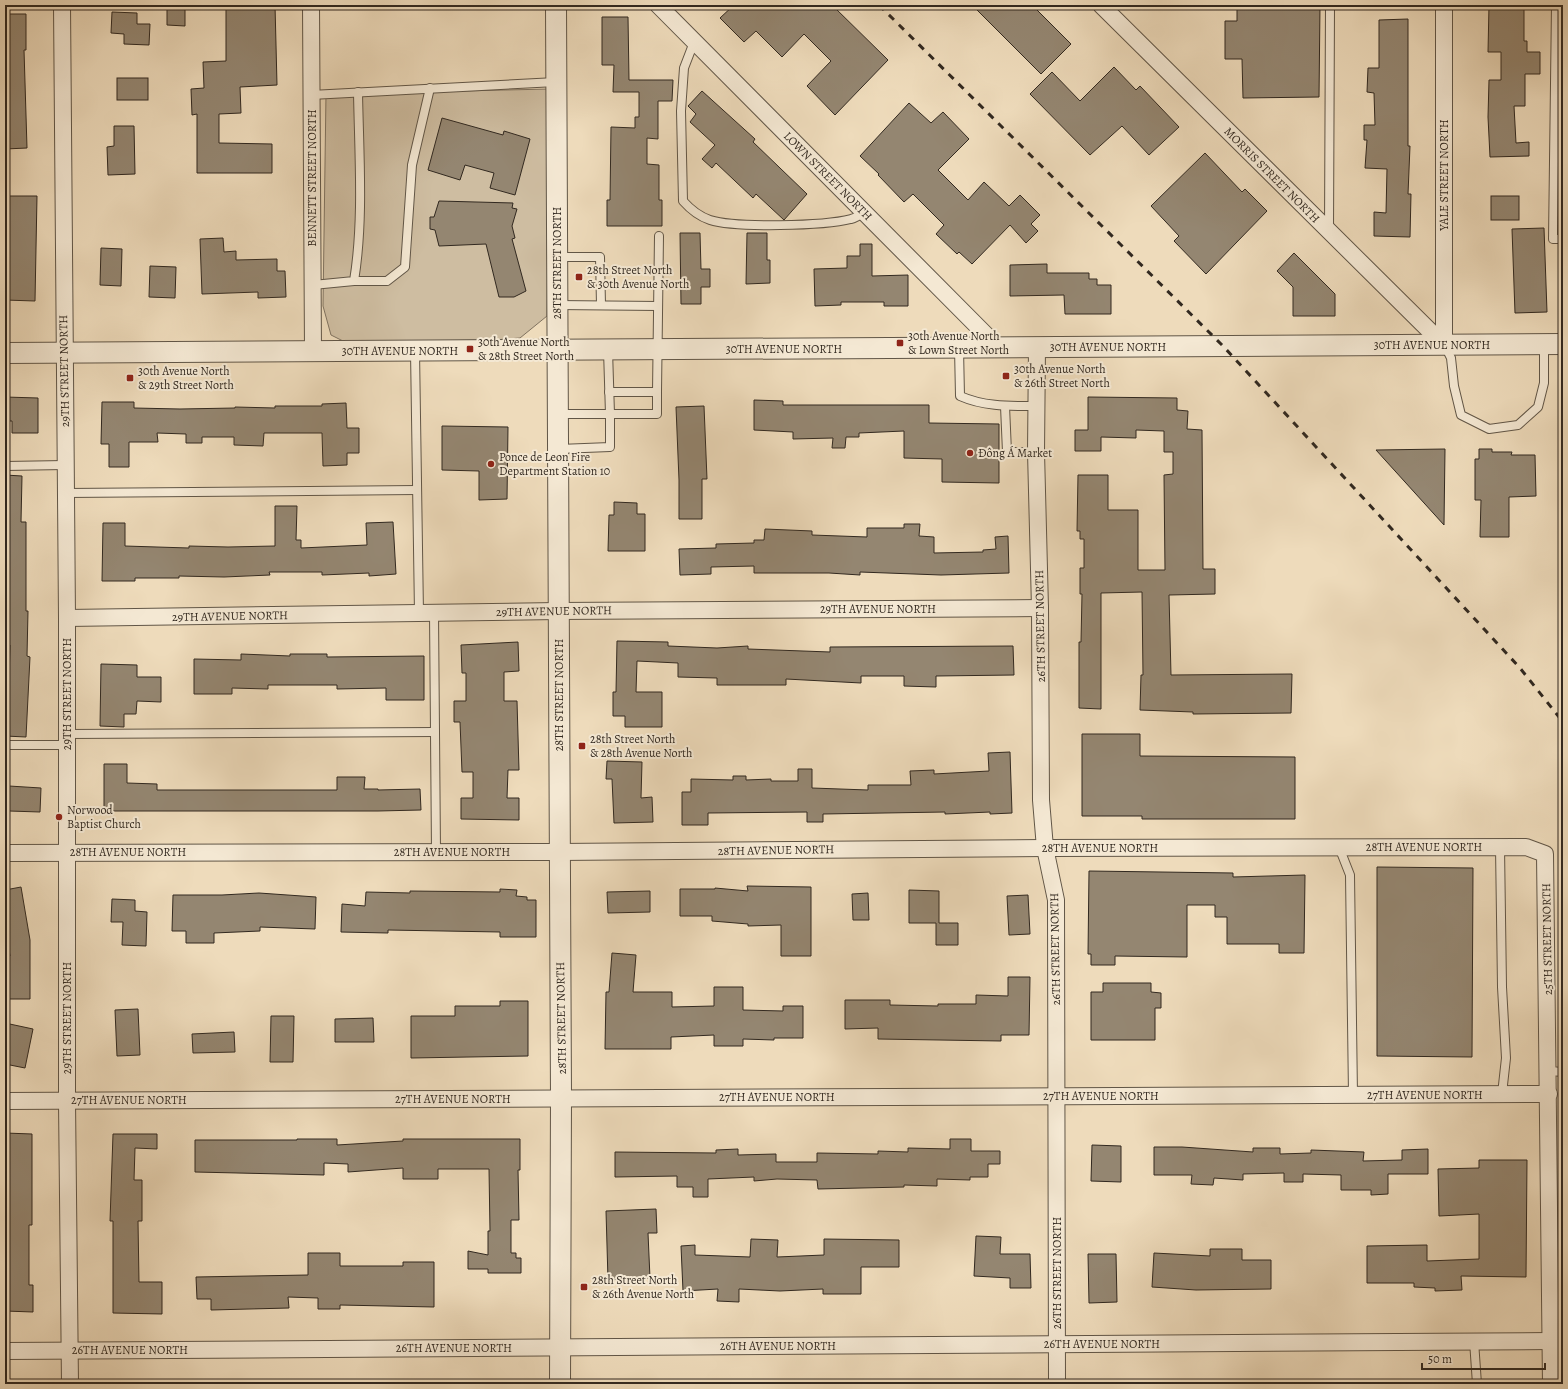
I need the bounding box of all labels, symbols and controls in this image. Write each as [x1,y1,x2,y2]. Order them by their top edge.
street label: BENNETT STREET NORTH [304,109,320,247]
street label: YALE STREET NORTH [1436,119,1452,232]
street label: MORRIS STREET NORTH [1221,124,1323,226]
street label: LOWN STREET NORTH [780,128,876,224]
street label: 28TH STREET NORTH [549,207,565,319]
place label: 28th Street North & 30th Avenue North [587,262,690,292]
marker: 28th Street North & 30th Avenue North [574,272,584,282]
street label: 29TH STREET NORTH [55,315,73,427]
place label: 30th Avenue North & Lown Street North [908,328,1010,358]
place label: 30th Avenue North & 28th Street North [478,334,575,364]
street label: 30TH AVENUE NORTH [1374,337,1490,353]
marker: 30th Avenue North & Lown Street North [895,338,905,348]
street label: 30TH AVENUE NORTH [1050,339,1166,355]
street label: 30TH AVENUE NORTH [726,341,842,357]
street label: 30TH AVENUE NORTH [342,343,458,359]
marker: 30th Avenue North & 28th Street North [465,344,475,354]
place label: 30th Avenue North & 26th Street North [1014,361,1111,391]
place label: 30th Avenue North & 29th Street North [138,363,234,393]
marker: 30th Avenue North & 26th Street North [1001,371,1011,381]
marker: 30th Avenue North & 29th Street North [125,373,135,383]
place label: Đông Á Market [978,445,1052,461]
marker: Đông Á Market [965,448,975,458]
place label: Ponce de Leon Fire Department Station 10 [499,449,610,479]
marker: Ponce de Leon Fire Department Station 10 [486,459,496,469]
street label: 26TH STREET NORTH [1031,570,1049,682]
street label: 29TH AVENUE NORTH [820,601,936,617]
street label: 29TH AVENUE NORTH [496,602,612,620]
street label: 29TH AVENUE NORTH [172,607,288,625]
street label: 29TH STREET NORTH [59,638,75,750]
street label: 28TH STREET NORTH [551,639,567,751]
place label: 28th Street North & 28th Avenue North [590,731,693,761]
marker: 28th Street North & 28th Avenue North [577,741,587,751]
place label: Norwood Baptist Church [67,802,142,832]
marker: Norwood Baptist Church [54,812,64,822]
street label: 28TH AVENUE NORTH [1366,839,1482,855]
street label: 28TH AVENUE NORTH [1042,840,1158,856]
street label: 28TH AVENUE NORTH [718,841,834,859]
street label: 28TH AVENUE NORTH [70,844,186,860]
street label: 28TH AVENUE NORTH [394,844,510,860]
street label: 25TH STREET NORTH [1538,883,1556,995]
street label: 26TH STREET NORTH [1046,893,1064,1005]
street label: 29TH STREET NORTH [59,962,75,1074]
street label: 28TH STREET NORTH [552,962,570,1074]
street label: 27TH AVENUE NORTH [1367,1087,1483,1103]
street label: 27TH AVENUE NORTH [1043,1088,1159,1104]
street label: 27TH AVENUE NORTH [719,1089,835,1105]
street label: 27TH AVENUE NORTH [395,1091,511,1107]
street label: 27TH AVENUE NORTH [71,1092,187,1108]
street label: 26TH STREET NORTH [1049,1217,1065,1329]
place label: 28th Street North & 26th Avenue North [592,1272,695,1302]
marker: 28th Street North & 26th Avenue North [579,1282,589,1292]
street label: 26TH AVENUE NORTH [1044,1336,1160,1352]
street label: 26TH AVENUE NORTH [720,1338,836,1354]
street label: 26TH AVENUE NORTH [396,1340,512,1356]
street label: 26TH AVENUE NORTH [72,1342,188,1358]
scale bar [1422,1345,1545,1371]
text: 50 m [1428,1351,1452,1367]

